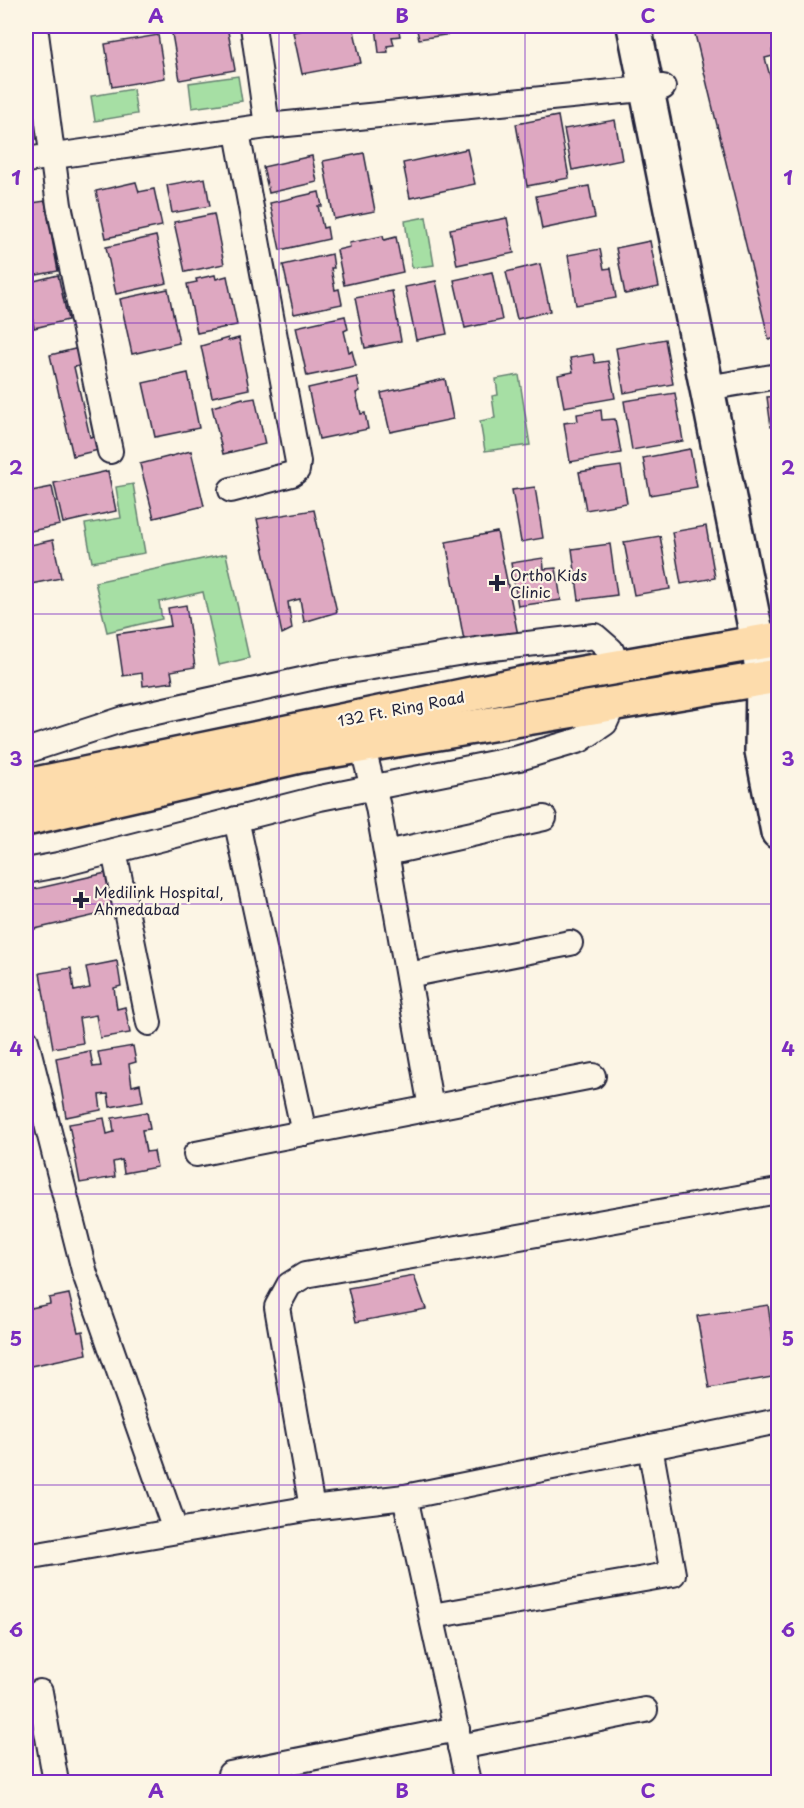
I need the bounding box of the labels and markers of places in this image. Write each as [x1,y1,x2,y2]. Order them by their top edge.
place label: Ortho Kids Clinic [510,563,587,603]
marker: Ortho Kids Clinic [488,574,506,592]
place label: Medilink Hospital, Ahmedabad [94,880,224,920]
marker: Medilink Hospital, Ahmedabad [72,891,90,909]

